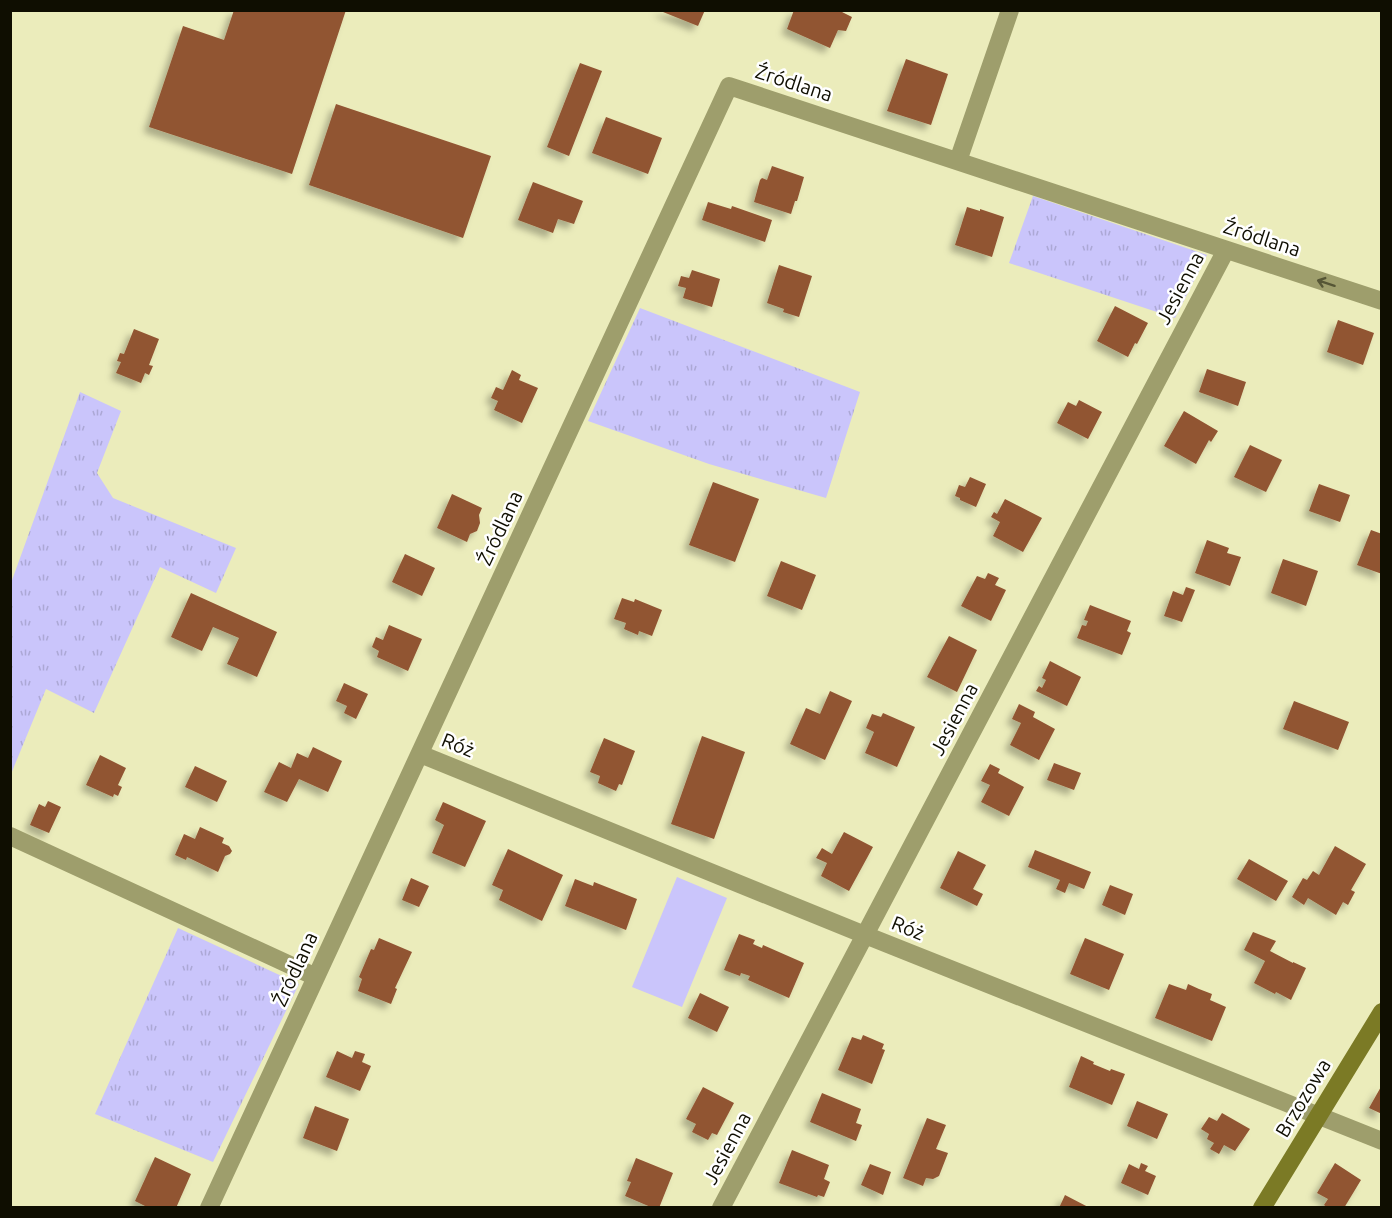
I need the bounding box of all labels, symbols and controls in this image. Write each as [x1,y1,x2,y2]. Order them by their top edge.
street label: Źródlana [753,59,836,106]
street label: Źródlana [1221,214,1304,261]
street label: Jesienna [1151,248,1208,328]
one-way arrow [1317,277,1336,288]
street label: Źródlana [472,487,527,569]
street label: Jesienna [925,679,982,759]
street label: Róż [439,728,478,761]
street label: Róż [889,911,928,944]
street label: Źródlana [267,928,322,1010]
street label: Brzozowa [1270,1054,1335,1141]
street label: Jesienna [698,1108,755,1188]

